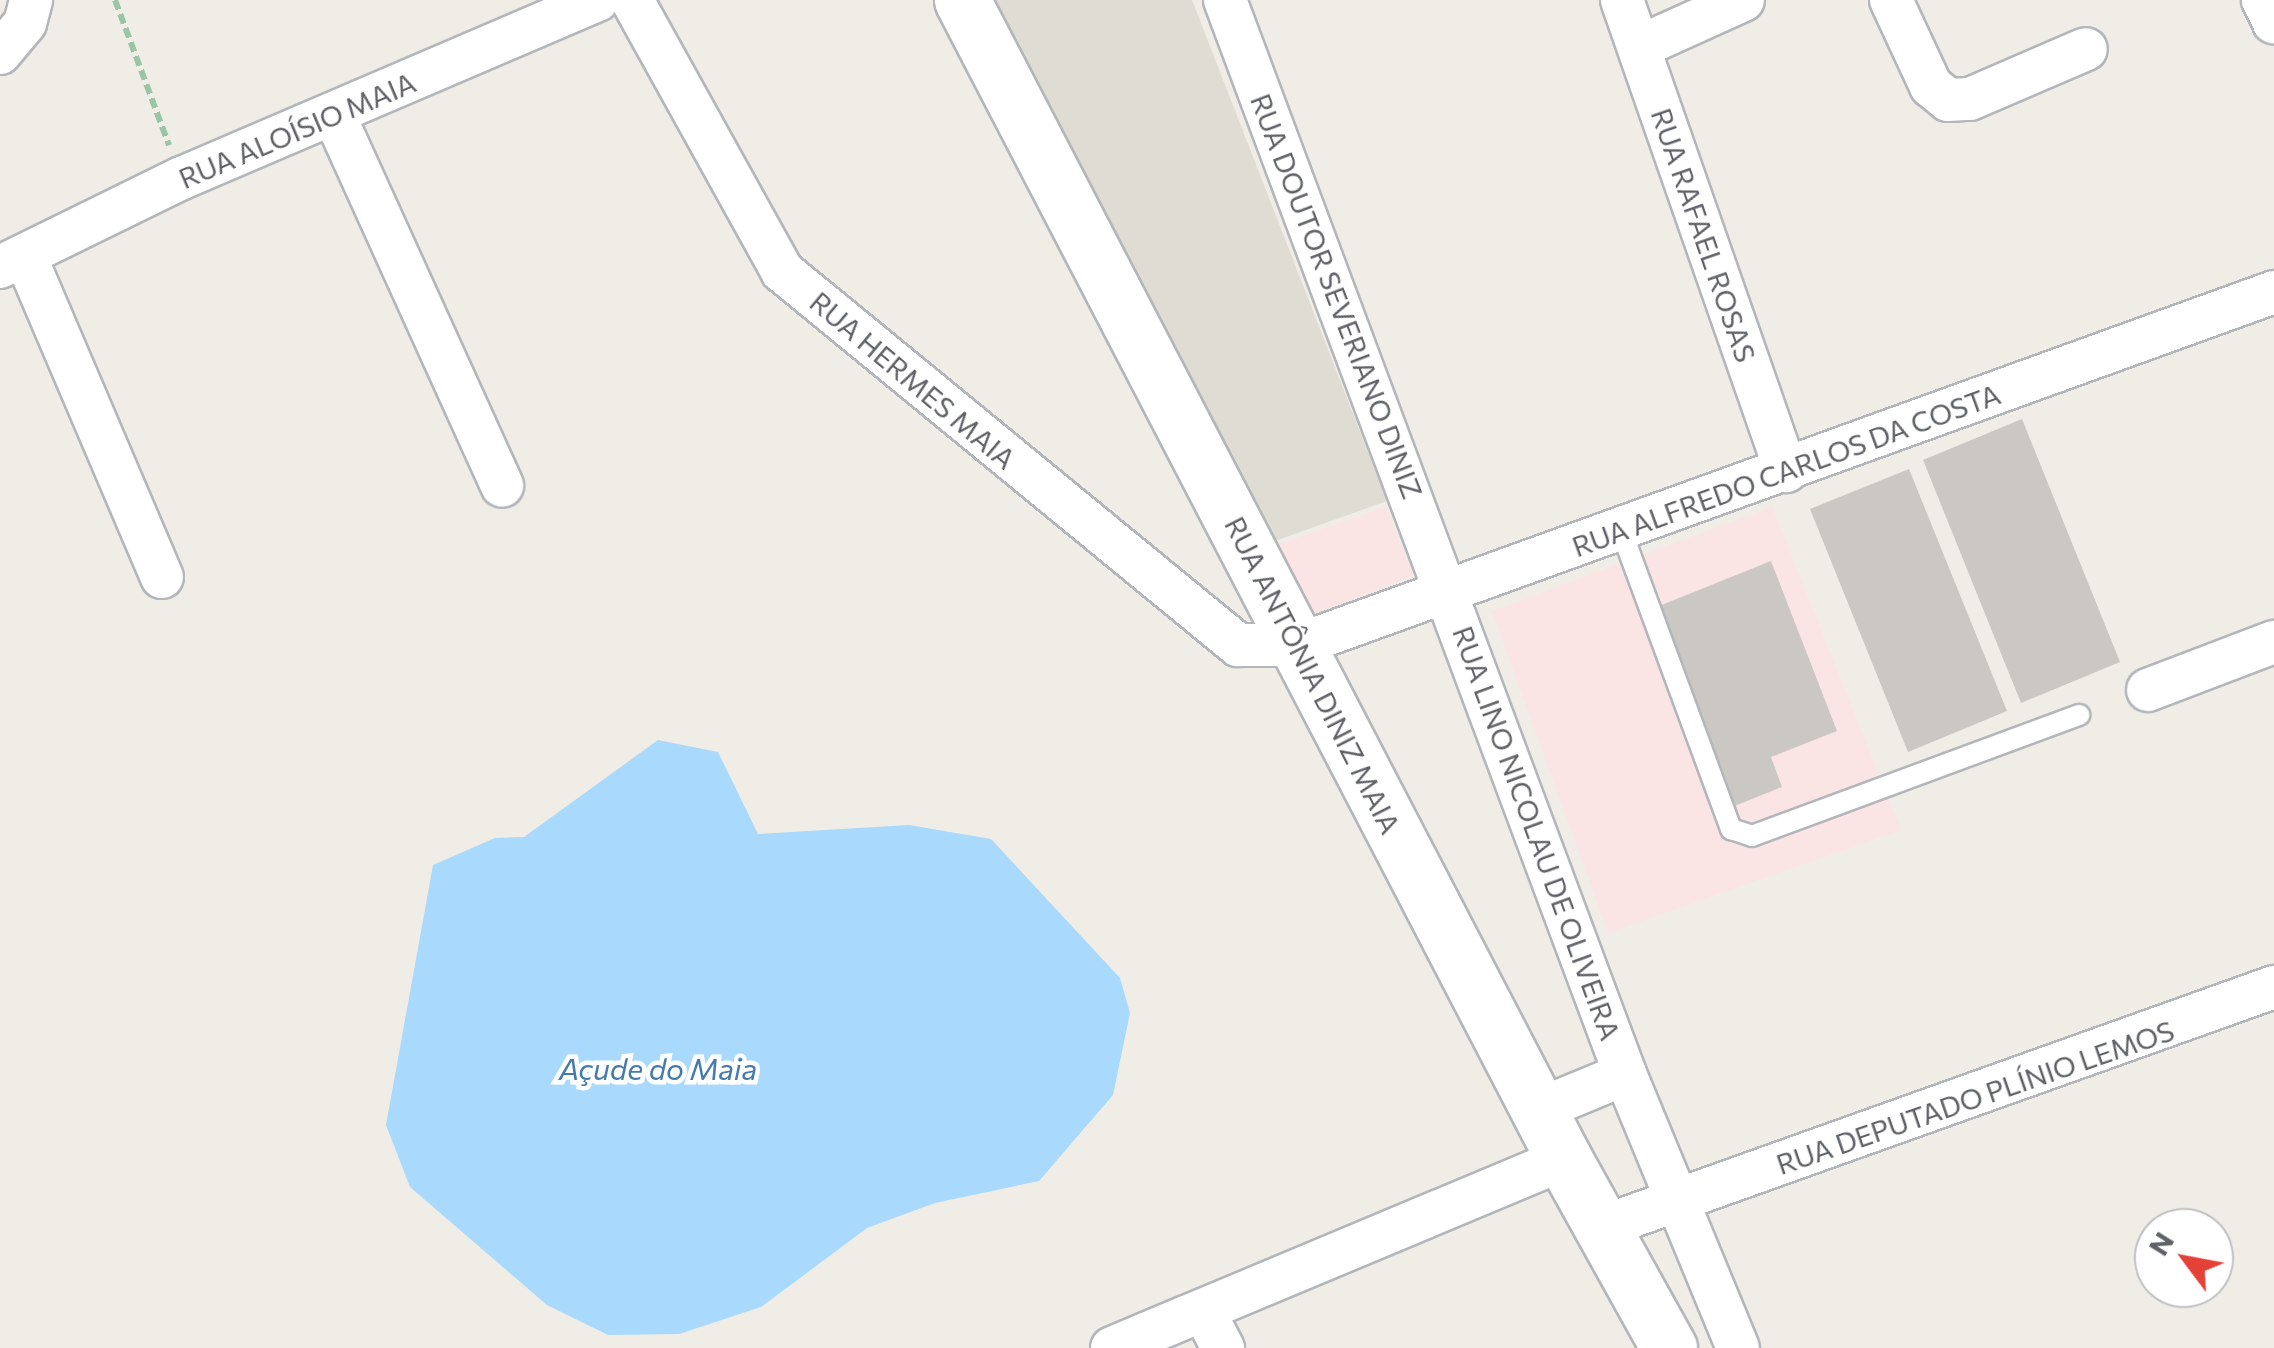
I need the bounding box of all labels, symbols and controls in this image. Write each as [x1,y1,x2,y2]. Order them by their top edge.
street label: RUA ALOÍSIO MAIA [174,65,420,195]
street label: RUA DOUTOR SEVERIANO DINIZ [1244,89,1430,503]
street label: RUA RAFAEL ROSAS [1645,104,1763,366]
street label: RUA HERMES MAIA [804,284,1022,476]
street label: RUA ALFREDO CARLOS DA COSTA [1567,377,2005,563]
street label: RUA ANTÔNIA DINIZ MAIA [1218,511,1408,839]
street label: RUA LINO NICOLAU DE OLIVEIRA [1446,621,1628,1045]
street label: RUA DEPUTADO PLÍNIO LEMOS [1772,1013,2178,1181]
water label: Açude do Maia [559,1050,757,1086]
north arrow [2134,1208,2234,1308]
text: N [2140,1225,2180,1261]

